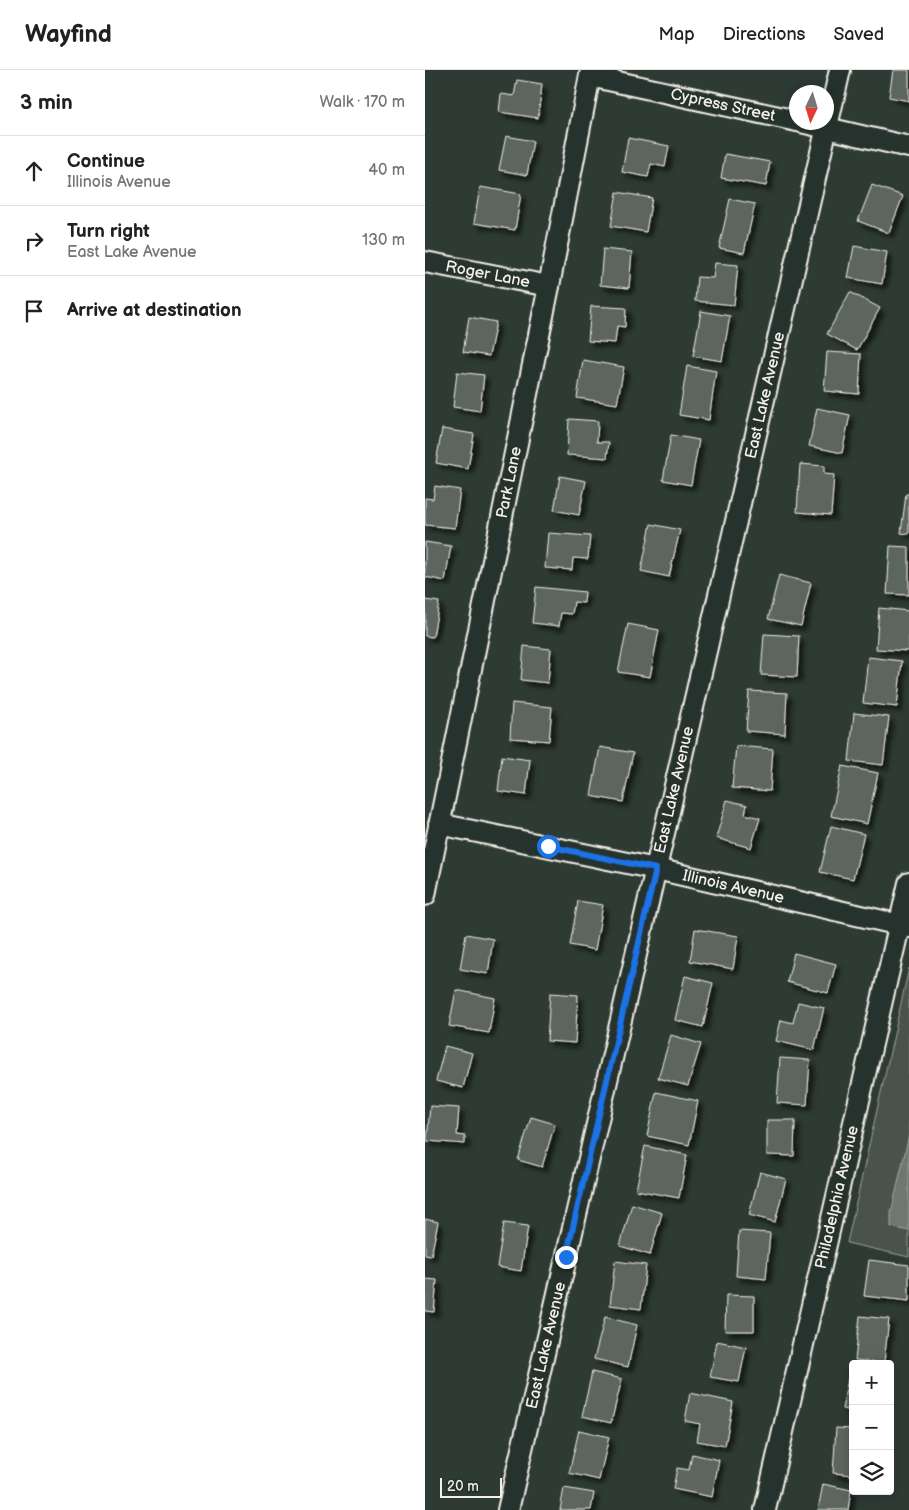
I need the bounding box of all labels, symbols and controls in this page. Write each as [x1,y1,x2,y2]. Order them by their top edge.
text: Wayfind [25,20,112,49]
text: Map [659,24,695,45]
text: Directions [723,24,805,45]
text: Saved [833,24,884,45]
street label: Cypress Street [669,84,777,126]
north arrow [789,85,834,130]
text: 3 min [20,90,73,115]
text: Walk · 170 m [319,93,405,112]
text: Continue [67,150,145,173]
icon: ahead [20,157,48,185]
text: 40 m [368,161,405,180]
text: Illinois Avenue [67,173,171,192]
text: Turn right [67,220,150,243]
icon: right [20,227,48,255]
text: 130 m [362,231,405,250]
text: East Lake Avenue [67,243,197,262]
street label: Roger Lane [444,257,532,292]
icon: arrive [20,297,48,325]
text: Arrive at destination [67,299,242,322]
street label: East Lake Avenue [741,329,789,461]
street label: Park Lane [492,444,526,520]
street label: East Lake Avenue [650,724,698,855]
route start [537,835,560,858]
street label: Illinois Avenue [681,866,787,908]
street label: Philadelphia Avenue [811,1123,863,1271]
route end [555,1246,578,1269]
street label: East Lake Avenue [522,1279,570,1411]
map controls [849,1360,894,1495]
button: + [849,1360,894,1405]
button: − [849,1405,894,1450]
button: layers [849,1450,894,1495]
scale bar [440,1475,503,1498]
text: 20 m [447,1478,479,1495]

